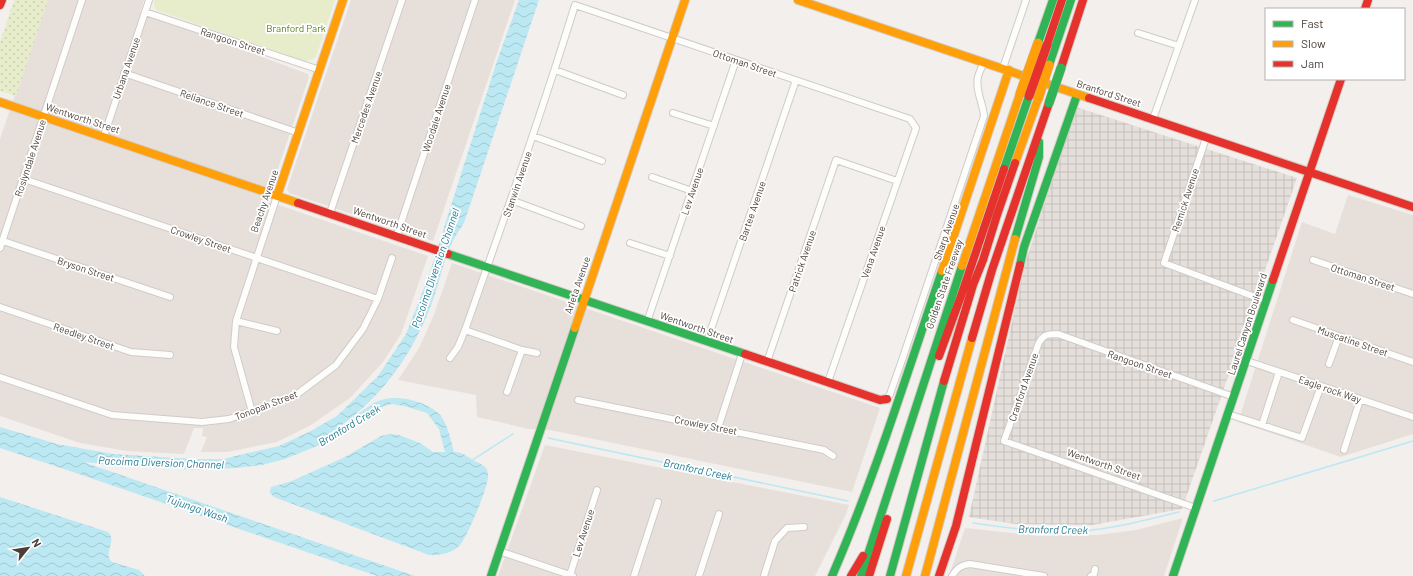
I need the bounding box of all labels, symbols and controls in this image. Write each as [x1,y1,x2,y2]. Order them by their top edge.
legend [1265,8,1405,80]
text: Fast [1301,16,1324,30]
park label: Branford Park [266,22,326,34]
street label: Rangoon Street [199,25,267,57]
street label: Urbana Avenue [110,35,142,101]
text: Slow [1301,36,1326,50]
street label: Ottoman Street [711,46,779,80]
text: Jam [1301,56,1324,70]
street label: Mercedes Avenue [348,69,384,145]
street label: Branford Street [1075,77,1143,109]
street label: Woodale Avenue [419,82,453,154]
street label: Reliance Street [179,87,246,120]
street label: Wentworth Street [44,100,122,136]
street label: Roslyndale Avenue [12,118,48,198]
street label: Stanwin Avenue [500,150,534,218]
street label: Lev Avenue [678,166,706,216]
street label: Remick Avenue [1169,167,1201,233]
street label: Beachy Avenue [248,168,280,234]
street label: Bartee Avenue [736,179,768,243]
street label: Sharp Avenue [931,202,961,262]
street label: Wentworth Street [352,204,429,240]
water label: Pacoima Diversion Channel [408,206,462,330]
street label: Crowley Street [169,223,233,255]
street label: Vena Avenue [858,224,888,280]
street label: Patrick Avenue [786,228,818,294]
street label: Golden State Freeway [923,237,965,330]
street label: Bryson Street [56,254,116,284]
street label: Arleta Avenue [562,255,592,315]
street label: Ottoman Street [1329,261,1397,293]
street label: Laurel Canyon Boulevard [1225,272,1269,376]
street label: Wentworth Street [659,309,736,345]
street label: Reedley Street [52,320,116,352]
street label: Muscatine Street [1316,323,1390,359]
street label: Rangoon Street [1106,347,1174,381]
street label: Cranford Avenue [1006,351,1040,423]
street label: Eagle rock Way [1297,373,1363,405]
street label: Tonopah Street [233,387,300,423]
water label: Branford Creek [316,401,383,449]
street label: Crowley Street [674,413,739,437]
street label: Wentworth Street [1066,446,1143,482]
water label: Pacoima Diversion Channel [98,453,225,471]
water label: Branford Creek [662,455,734,483]
water label: Tujunga Wash [164,491,230,525]
street label: Lev Avenue [570,508,596,558]
water label: Branford Creek [1018,522,1089,536]
north arrow [8,528,48,568]
text: N [30,536,45,549]

